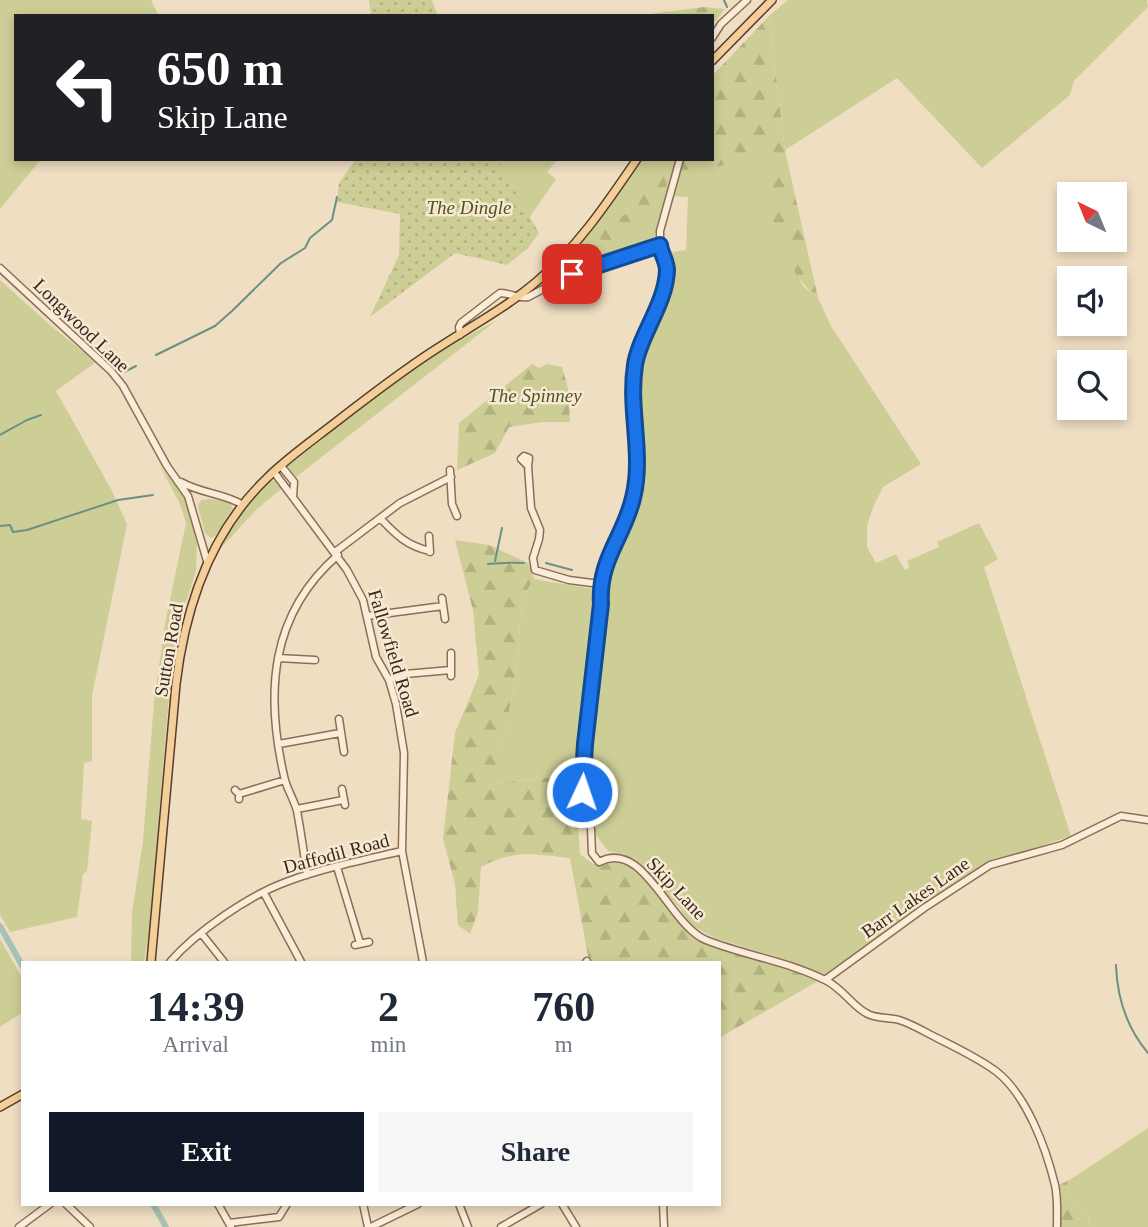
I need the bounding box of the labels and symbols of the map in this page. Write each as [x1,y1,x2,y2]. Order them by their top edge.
north arrow [1057,182,1127,252]
park label: The Dingle [427,197,511,218]
pin [542,244,602,304]
street label: Longwood Lane [29,274,134,376]
park label: The Spinney [488,385,582,406]
street label: Fallowfield Road [364,587,423,720]
street label: Sutton Road [150,601,187,698]
position arrow [545,755,619,829]
street label: Daffodil Road [281,829,392,878]
street label: Barr Lakes Lane [857,852,973,942]
street label: Skip Lane [643,853,711,924]

